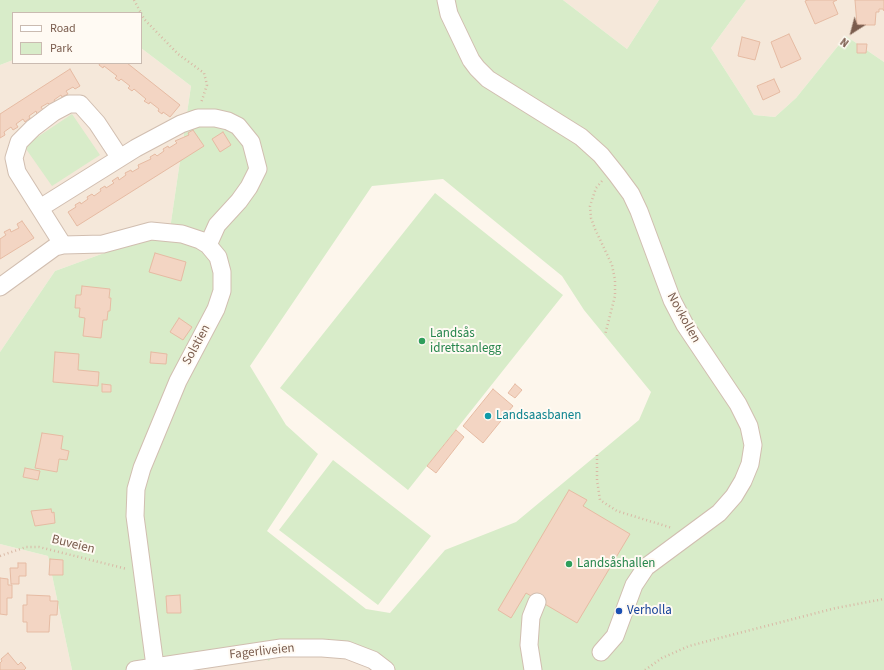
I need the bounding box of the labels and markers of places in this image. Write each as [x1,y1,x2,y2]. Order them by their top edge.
place label: Landsås idrettsanlegg [430,326,501,357]
marker: Landsås idrettsanlegg [417,336,427,346]
place label: Landsaasbanen [496,408,581,424]
marker: Landsaasbanen [483,411,493,421]
place label: Landsåshallen [577,556,655,572]
marker: Landsåshallen [564,559,574,569]
place label: Verholla [627,603,672,619]
marker: Verholla [614,606,624,616]

